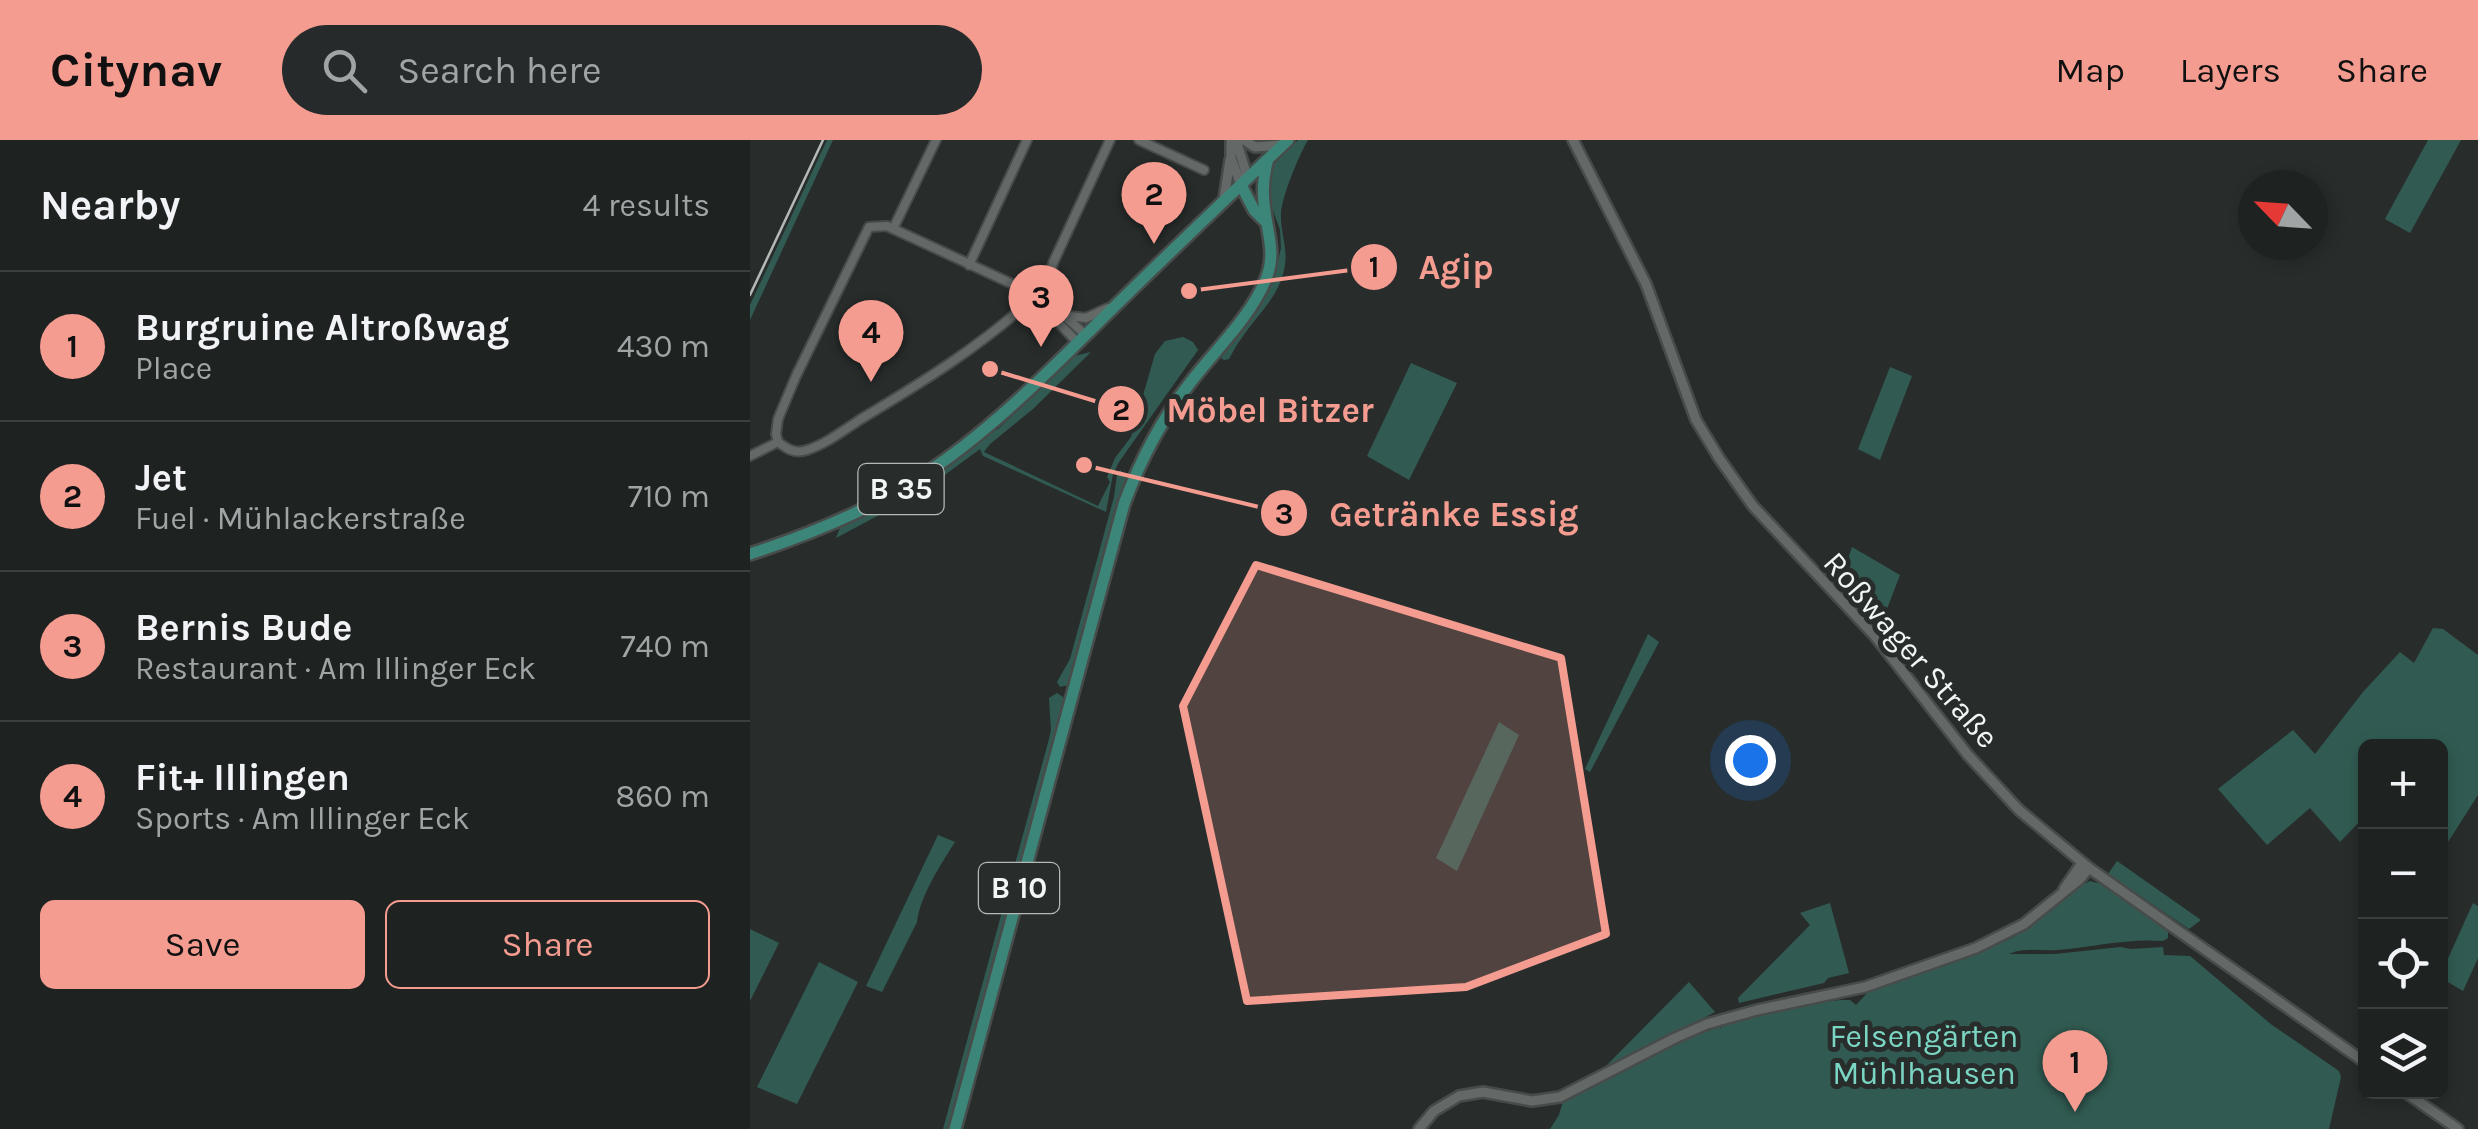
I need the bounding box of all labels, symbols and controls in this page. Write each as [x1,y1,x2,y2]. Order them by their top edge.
search box [282,25,982,115]
text: Citynav [50,42,222,98]
icon: search [317,43,372,98]
text: Search here [397,48,602,93]
text: Map [2055,50,2125,91]
text: Layers [2180,50,2281,91]
text: Share [2336,50,2428,91]
pin: 2 [1122,162,1186,244]
north arrow [2238,170,2328,260]
text: Nearby [40,180,180,230]
text: 4 results [583,187,710,224]
callout: Agip [1349,234,1514,299]
text: Agip [1418,247,1494,289]
text: 1 [1369,249,1379,285]
pin: 3 [1008,264,1074,347]
pin: 4 [838,300,904,382]
text: Burgruine Altroßwag [135,305,509,350]
text: 1 [67,328,78,365]
text: 430 m [617,328,710,365]
text: Place [135,350,212,387]
callout: Möbel Bitzer [1096,377,1394,442]
text: Möbel Bitzer [1166,390,1374,431]
text: 2 [1112,392,1130,428]
text: Jet [135,455,187,500]
road number: B 35 [858,464,944,514]
text: 2 [63,478,82,515]
text: 710 m [628,478,710,515]
callout: Getränke Essig [1259,481,1599,546]
text: Getränke Essig [1329,494,1579,536]
text: 3 [1275,496,1293,532]
text: Fuel · Mühlackerstraße [135,500,466,537]
street label: Roßwager Straße [1816,544,2006,756]
text: Bernis Bude [135,605,352,650]
text: 3 [63,628,82,665]
text: 740 m [621,628,710,665]
text: Restaurant · Am Illinger Eck [135,650,536,687]
your location [1725,735,1776,786]
map controls [2358,739,2448,1099]
button: + [2358,739,2448,829]
text: Fit+ Illingen [135,755,350,800]
text: 4 [63,778,82,815]
text: 860 m [615,778,710,815]
text: Sports · Am Illinger Eck [135,800,470,837]
button: − [2358,829,2448,919]
road number: B 10 [979,863,1059,913]
button: Save [40,900,365,989]
button: Share [385,900,710,989]
button: locate [2358,919,2448,1009]
button: layers [2358,1009,2448,1099]
park label: Felsengärten Mühlhausen [1830,1018,2018,1092]
pin: 1 [2042,1030,2108,1112]

